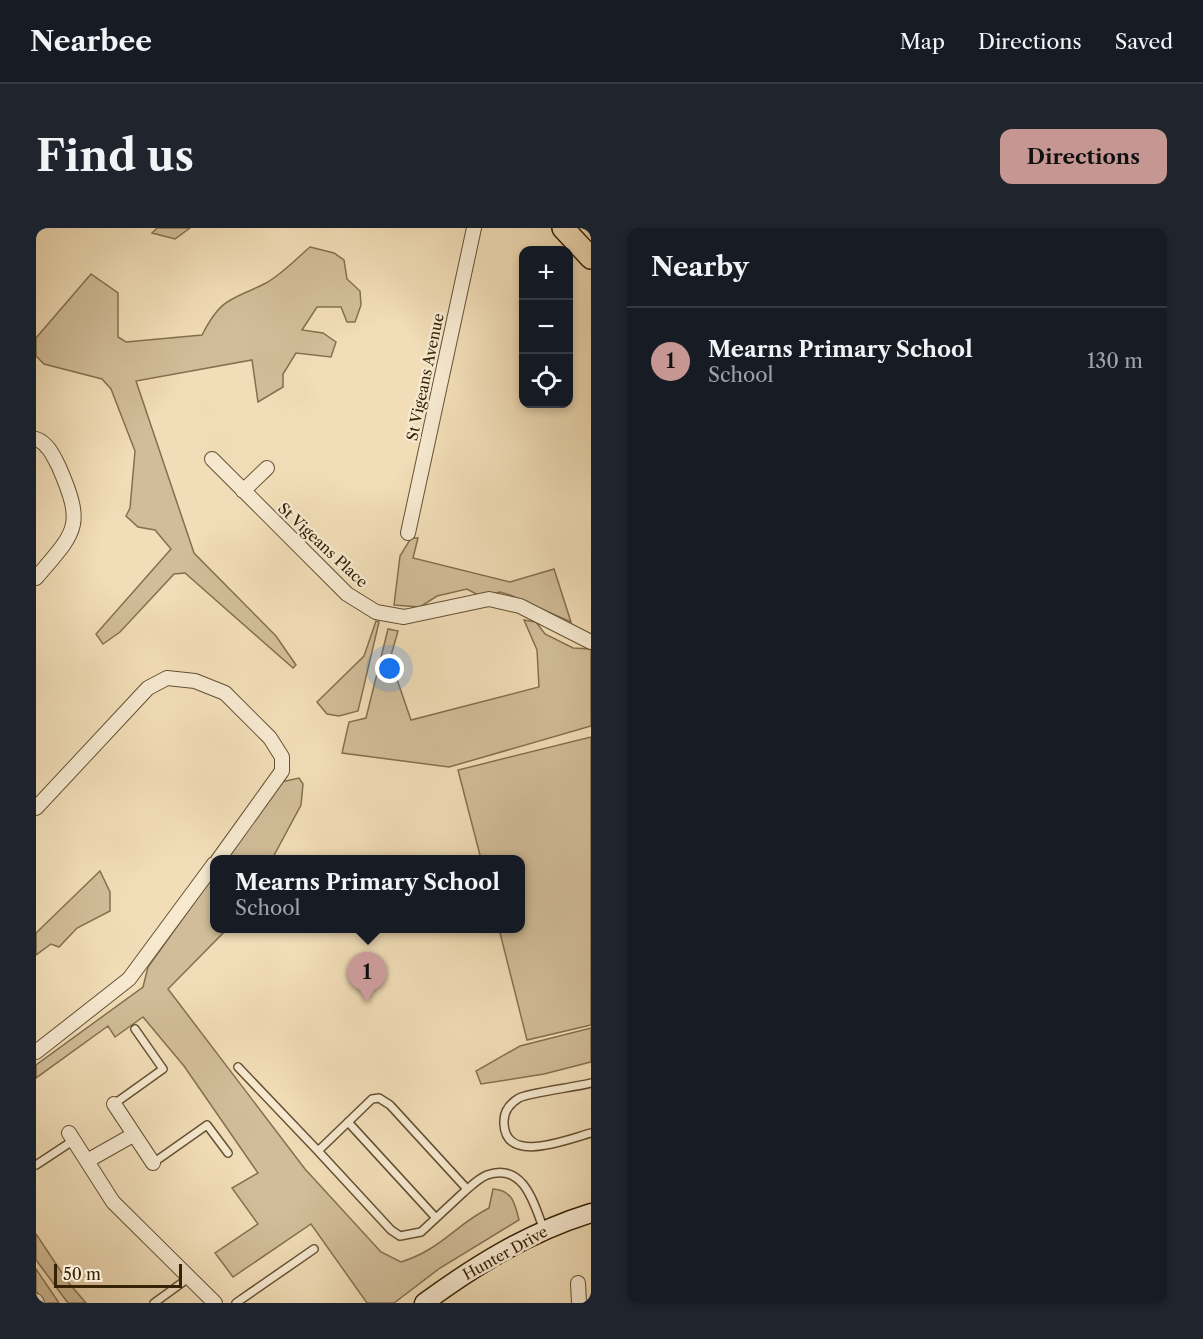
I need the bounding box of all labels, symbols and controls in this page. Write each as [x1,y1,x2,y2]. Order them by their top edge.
text: Nearbee [30,24,152,58]
text: Map [900,29,945,54]
text: Directions [978,29,1082,54]
text: Saved [1115,29,1173,54]
button: Directions [1000,129,1167,184]
text: Find us [36,130,194,182]
map controls [519,246,573,408]
button: + [519,246,573,300]
text: Nearby [651,251,749,283]
button: − [519,300,573,354]
street label: St Vigeans Avenue [402,311,448,443]
text: Mearns Primary School [708,336,973,363]
text: 1 [666,349,675,373]
text: 130 m [1087,349,1143,373]
button: locate [519,354,573,408]
text: School [708,363,773,387]
street label: St Vigeans Place [274,499,372,591]
your location [375,654,404,683]
popup [210,855,525,933]
text: Mearns Primary School [235,869,500,896]
text: School [235,896,301,920]
pin: 1 [348,952,386,1002]
street label: Hunter Drive [459,1222,551,1284]
scale bar [54,1261,182,1288]
text: 50 m [63,1264,101,1284]

